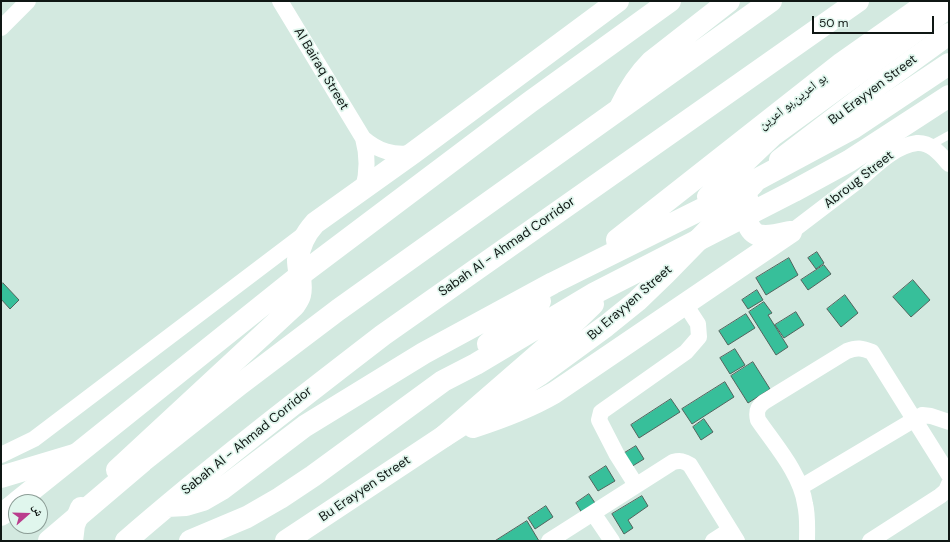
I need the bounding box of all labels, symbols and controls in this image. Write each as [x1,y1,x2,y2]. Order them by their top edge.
scale bar [814,8,936,34]
text: 50 m [819,15,848,31]
street label: Al Bairaq Street [290,25,352,113]
street label: Bu Erayyen Street [826,52,920,128]
street label: بو اعرين,بو اعرين [756,70,830,134]
street label: Abroug Street [821,148,897,212]
street label: Sabah Al - Ahmad Corridor [436,194,578,300]
street label: Bu Erayyen Street [585,262,675,344]
street label: Sabah Al - Ahmad Corridor [179,384,315,498]
street label: Bu Erayyen Street [316,453,414,525]
north arrow [8,494,48,534]
text: ش [30,502,47,518]

